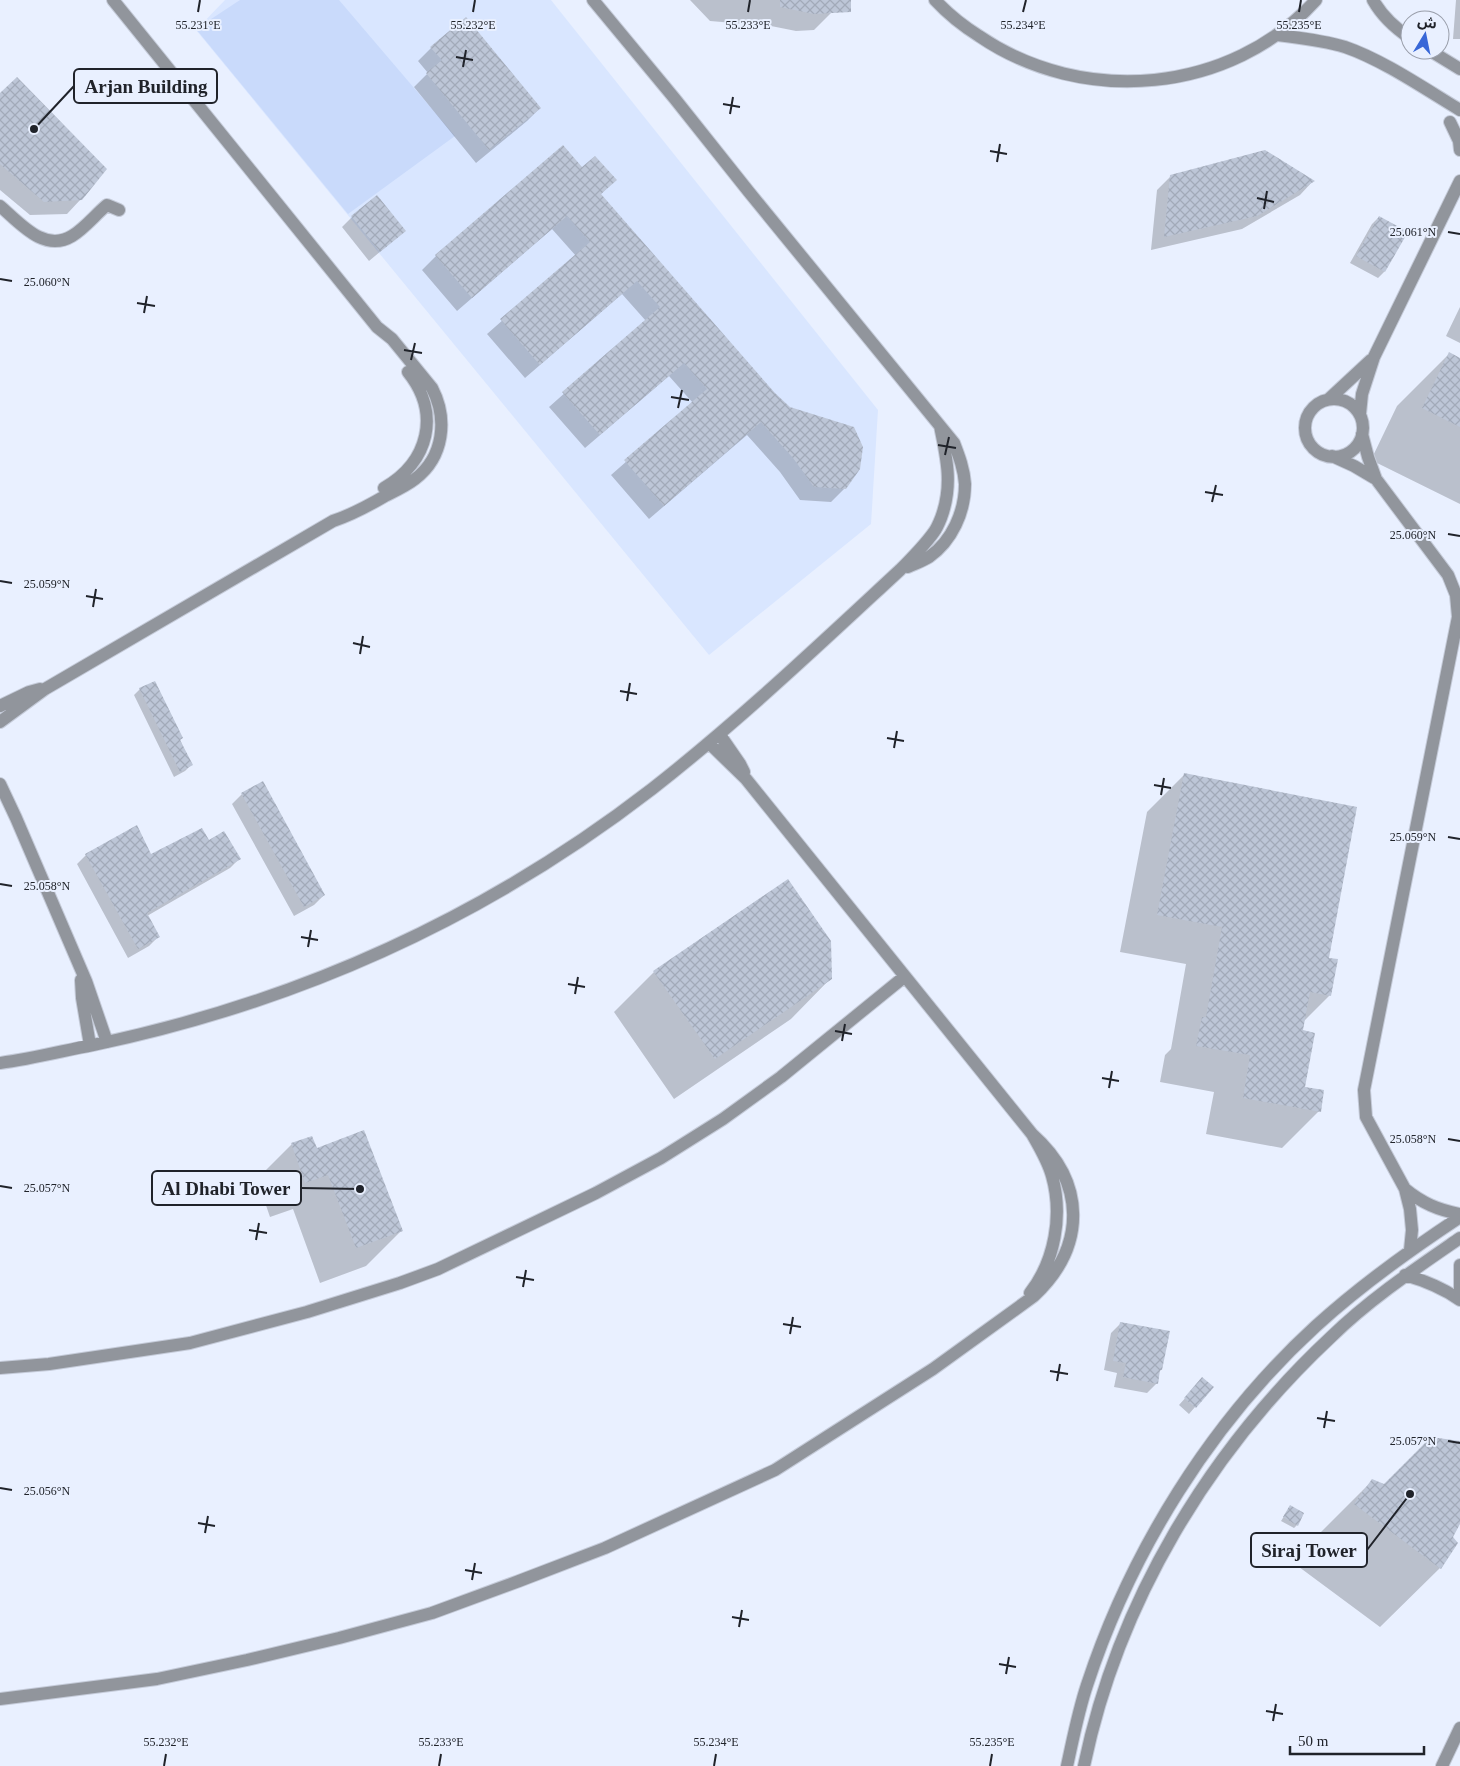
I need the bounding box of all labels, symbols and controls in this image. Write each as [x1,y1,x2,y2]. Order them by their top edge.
north arrow [1400,10,1450,60]
text: ش [1416,14,1438,32]
text: 55.231°E [175,18,221,32]
text: 55.232°E [450,18,496,32]
text: 55.233°E [725,18,771,32]
text: 55.234°E [1000,18,1046,32]
text: 55.235°E [1276,18,1322,32]
callout: Arjan Building [74,69,217,103]
text: Arjan Building [84,76,208,97]
text: 25.061°N [1390,225,1437,239]
text: 25.060°N [24,275,71,289]
text: 25.060°N [1390,528,1437,542]
text: 25.059°N [24,577,71,591]
text: 25.059°N [1390,830,1437,844]
text: 25.058°N [24,879,71,893]
text: 25.058°N [1390,1132,1437,1146]
callout: Al Dhabi Tower [152,1171,301,1205]
text: Al Dhabi Tower [162,1178,291,1199]
text: 25.057°N [24,1181,71,1195]
text: 25.057°N [1390,1434,1437,1448]
text: 25.056°N [24,1484,71,1498]
callout: Siraj Tower [1251,1533,1367,1567]
text: Siraj Tower [1261,1540,1357,1561]
scale bar [1290,1724,1424,1756]
text: 50 m [1298,1733,1329,1749]
text: 55.232°E [143,1735,189,1749]
text: 55.233°E [418,1735,464,1749]
text: 55.234°E [693,1735,739,1749]
text: 55.235°E [969,1735,1015,1749]

